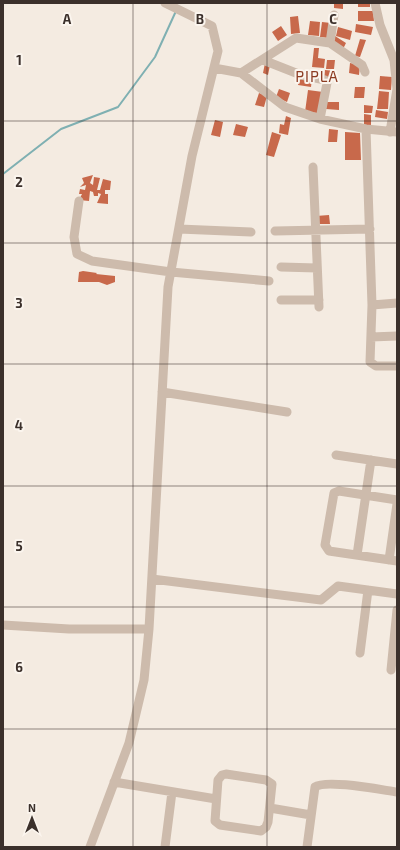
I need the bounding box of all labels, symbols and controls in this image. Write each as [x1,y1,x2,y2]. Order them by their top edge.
text: A [63,11,72,27]
text: B [196,11,204,27]
text: C [329,11,337,27]
text: 1 [16,52,22,68]
district label: PIPLA [295,67,339,85]
text: 2 [15,174,23,190]
text: 3 [15,295,23,311]
text: 4 [15,417,23,433]
text: 5 [15,538,23,554]
text: 6 [15,659,23,675]
north arrow [12,798,52,838]
text: N [28,801,36,814]

